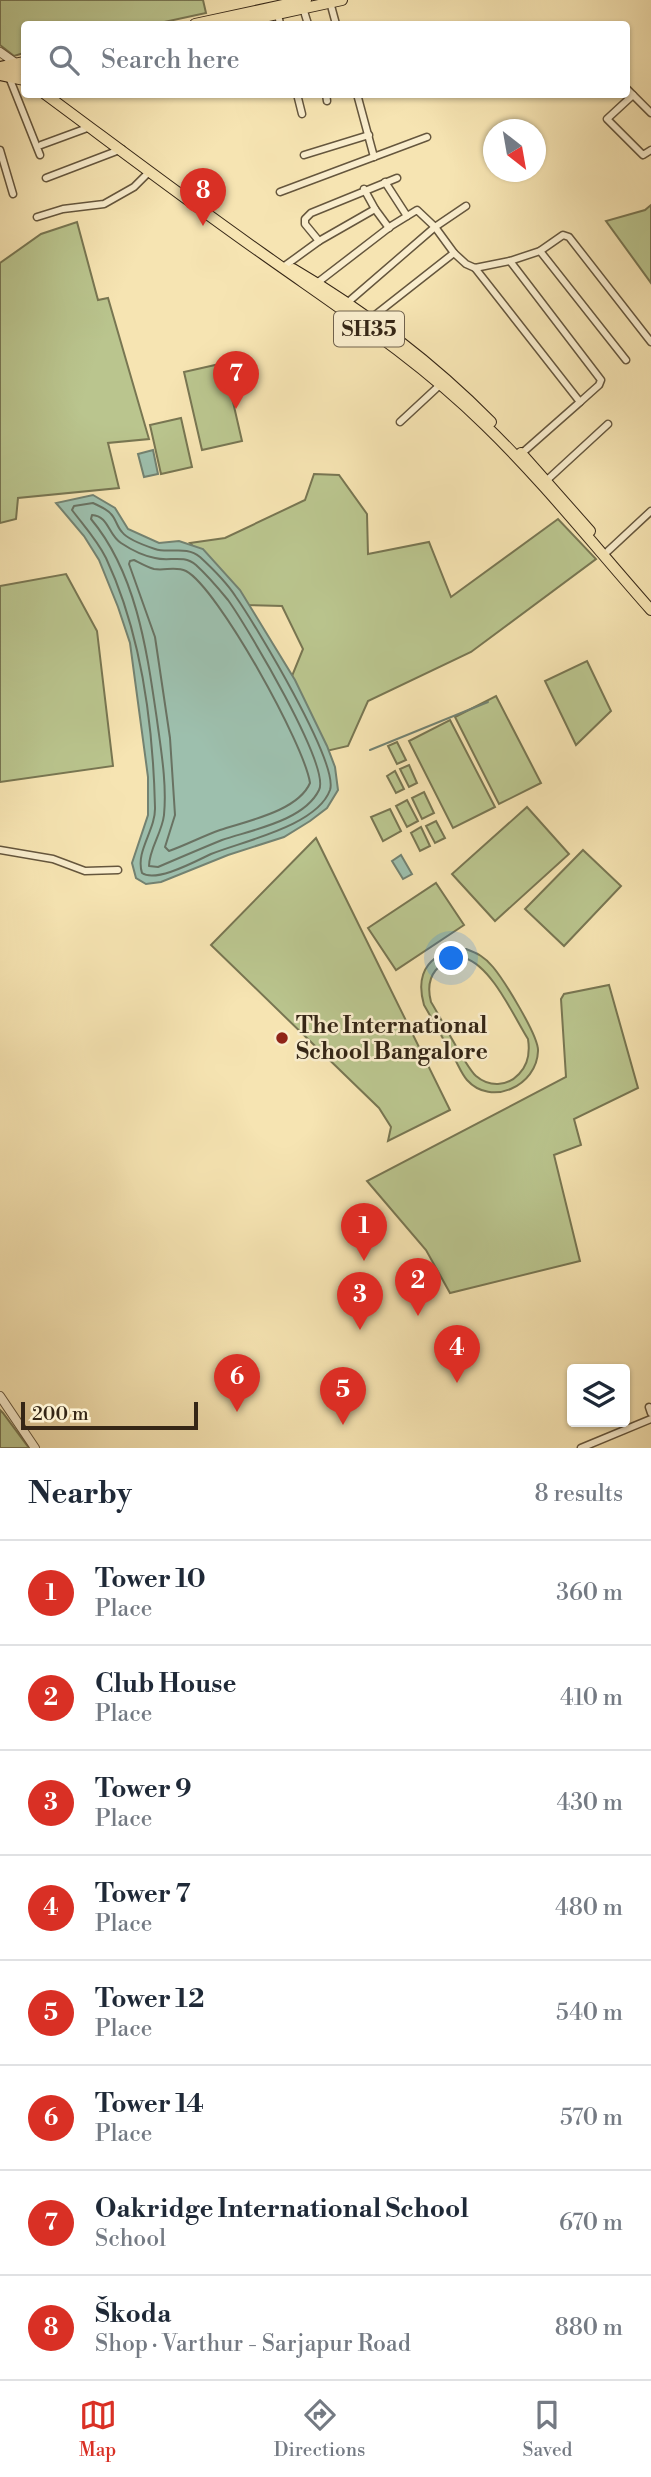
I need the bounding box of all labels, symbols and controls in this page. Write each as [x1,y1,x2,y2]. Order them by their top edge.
search box [21,21,630,98]
icon: search [45,41,83,79]
text: Search here [101,44,240,76]
north arrow [483,119,546,182]
pin: 8 [180,168,226,226]
road number: SH35 [334,312,404,346]
pin: 7 [213,351,259,409]
your location [434,941,468,975]
place label: The International School Bangalore [296,1012,488,1066]
marker: The International School Bangalore [274,1030,290,1046]
pin: 1 [341,1203,387,1261]
pin: 2 [395,1258,441,1316]
pin: 3 [337,1272,383,1330]
pin: 4 [434,1325,480,1383]
pin: 6 [214,1354,260,1412]
map controls [567,1364,630,1427]
button: layers [567,1364,630,1427]
pin: 5 [320,1367,366,1425]
scale bar [21,1399,198,1431]
text: 200 m [32,1402,89,1426]
text: Nearby [28,1475,132,1513]
text: 8 results [535,1480,623,1508]
text: Tower 10 [95,1563,206,1595]
text: 1 [45,1579,57,1607]
text: 360 m [556,1579,623,1607]
text: Place [95,1595,152,1623]
text: Club House [95,1668,236,1700]
text: 2 [44,1684,58,1712]
text: 410 m [560,1684,623,1712]
text: Place [95,1700,152,1728]
text: Tower 9 [95,1773,192,1805]
text: 3 [44,1789,58,1817]
text: 430 m [556,1789,623,1817]
text: Place [95,1805,152,1833]
text: Tower 7 [95,1878,190,1910]
text: 4 [43,1894,59,1922]
text: 480 m [555,1894,623,1922]
text: Place [95,1910,152,1938]
text: Tower 12 [95,1983,204,2015]
text: 5 [44,1999,58,2027]
text: 540 m [556,1999,623,2027]
text: Place [95,2015,152,2043]
text: Tower 14 [95,2088,204,2120]
text: 6 [44,2104,58,2132]
text: 570 m [560,2104,623,2132]
text: Place [95,2120,152,2148]
text: Oakridge International School [95,2193,469,2225]
text: 7 [44,2209,58,2237]
text: 670 m [559,2209,623,2237]
text: School [95,2225,166,2253]
text: Škoda [95,2298,171,2330]
text: 8 [44,2314,58,2342]
text: 880 m [555,2314,623,2342]
text: Shop · Varthur - Sarjapur Road [95,2330,411,2358]
tab: Map [79,2396,117,2462]
tab: Directions [274,2396,365,2462]
tab: Saved [523,2396,572,2462]

